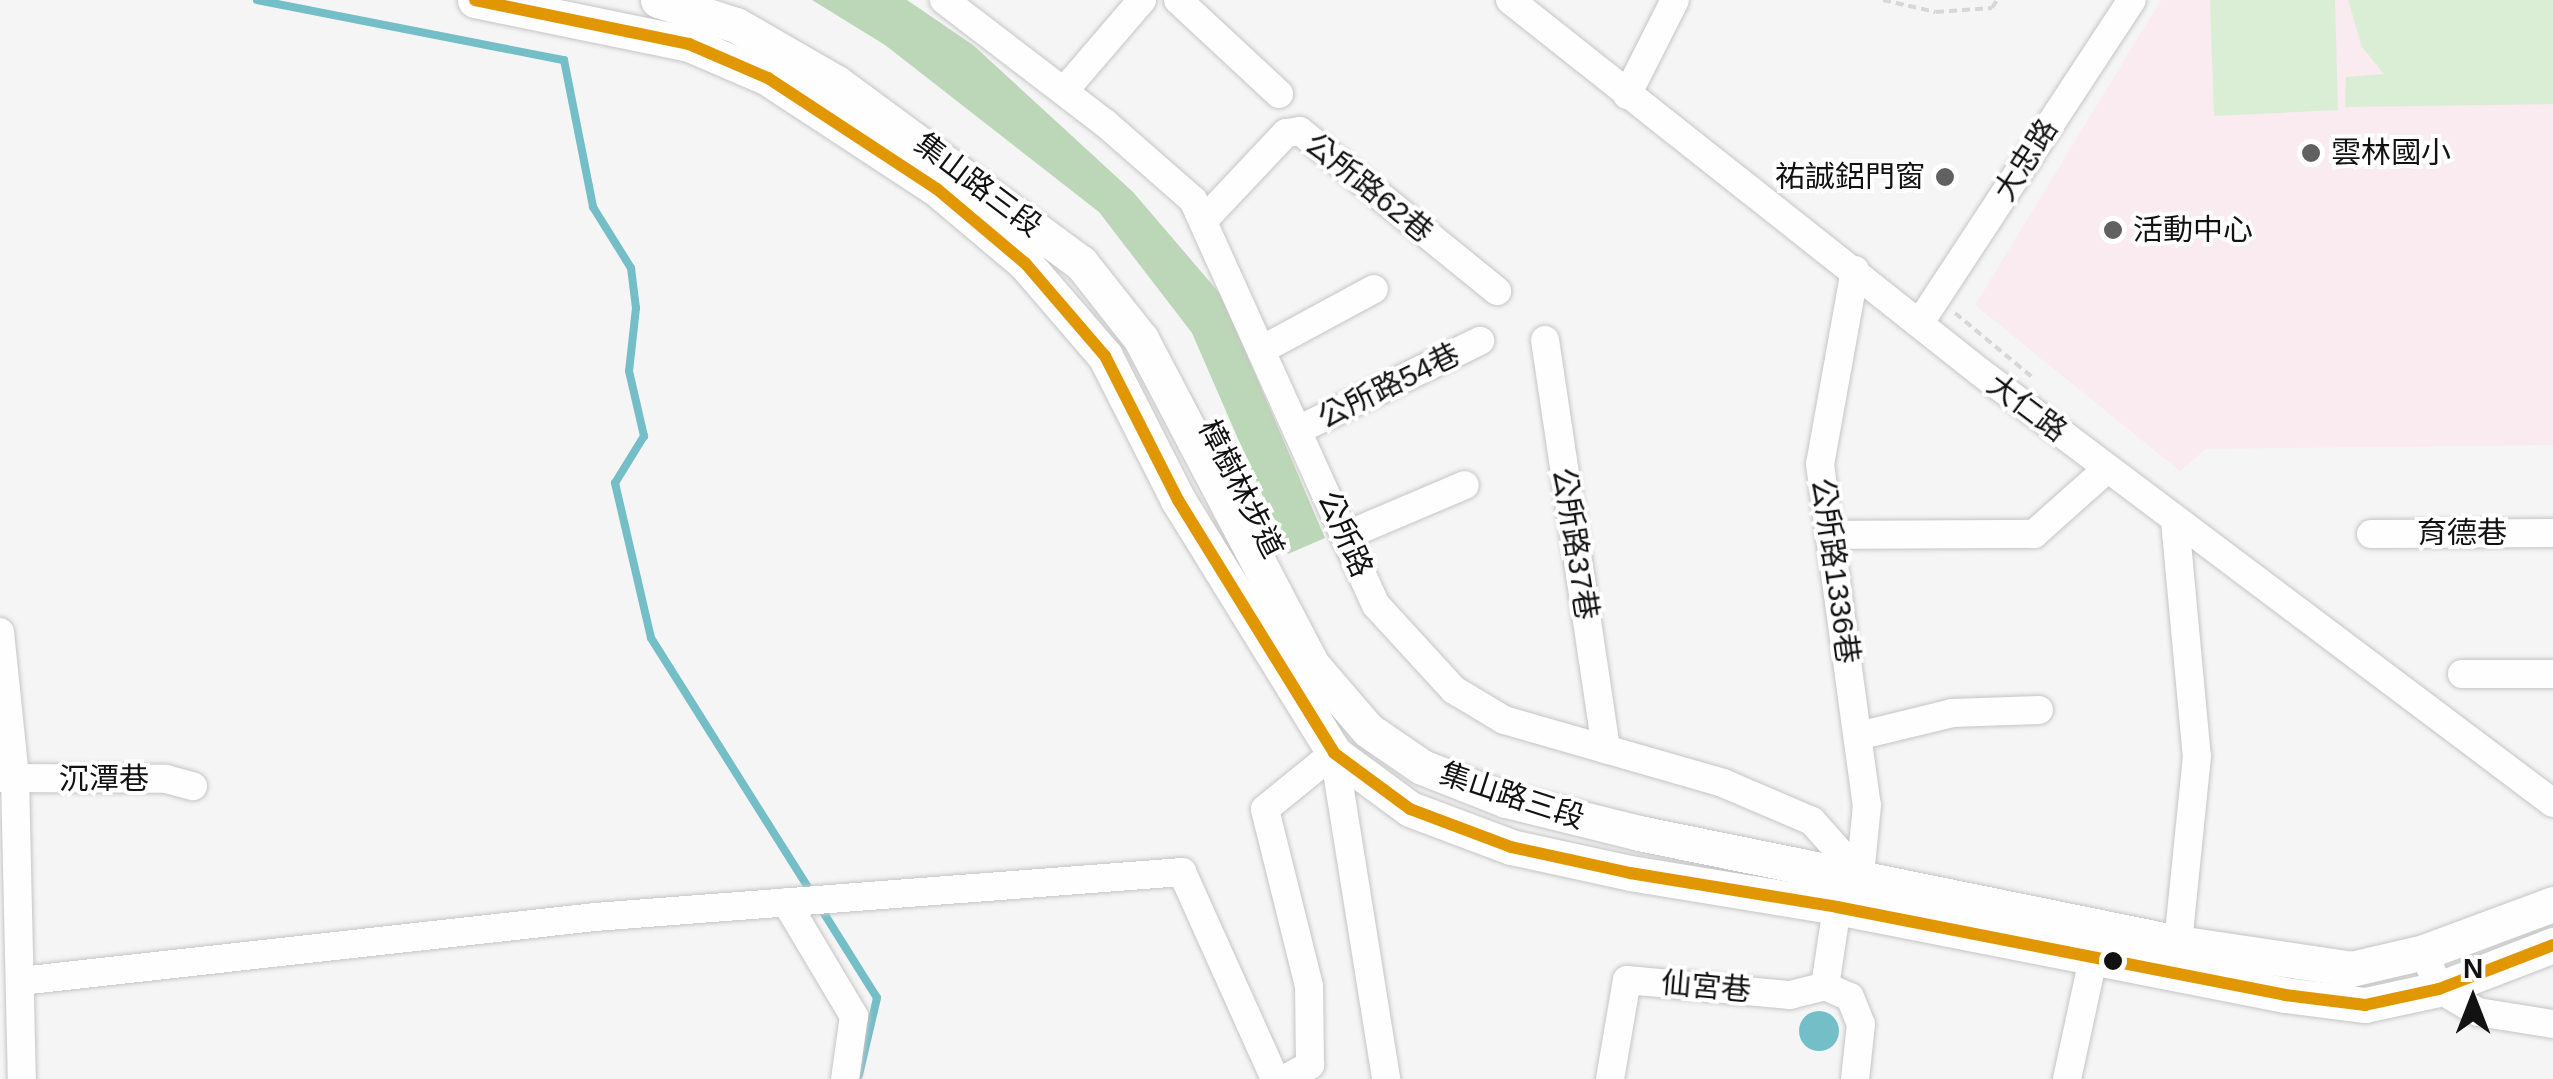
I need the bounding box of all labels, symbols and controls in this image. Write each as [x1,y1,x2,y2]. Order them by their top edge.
street label: 大忠路 [1986,112,2066,208]
street label: 集山路三段 [907,125,1049,245]
street label: 公所路62巷 [1298,126,1440,250]
place label: 雲林國小 [2331,135,2451,171]
marker: 雲林國小 [2300,142,2322,164]
place label: 祐誠鋁門窗 [1775,159,1925,195]
marker: 祐誠鋁門窗 [1934,166,1956,188]
place label: 活動中心 [2133,212,2253,248]
marker: 活動中心 [2102,219,2124,241]
street label: 公所路54巷 [1312,336,1466,436]
street label: 大仁路 [1980,367,2074,449]
street label: 樟樹林步道 [1191,414,1291,564]
street label: 公所路37巷 [1545,465,1605,623]
street label: 公所路1336巷 [1804,476,1866,666]
street label: 公所路 [1310,486,1380,582]
street label: 育德巷 [2417,515,2507,551]
street label: 集山路三段 [1435,756,1589,836]
street label: 沉潭巷 [59,761,149,797]
north arrow [2423,949,2523,1049]
unlabelled marker [2103,951,2123,971]
text: N [2463,953,2483,984]
street label: 仙宮巷 [1660,965,1752,1009]

